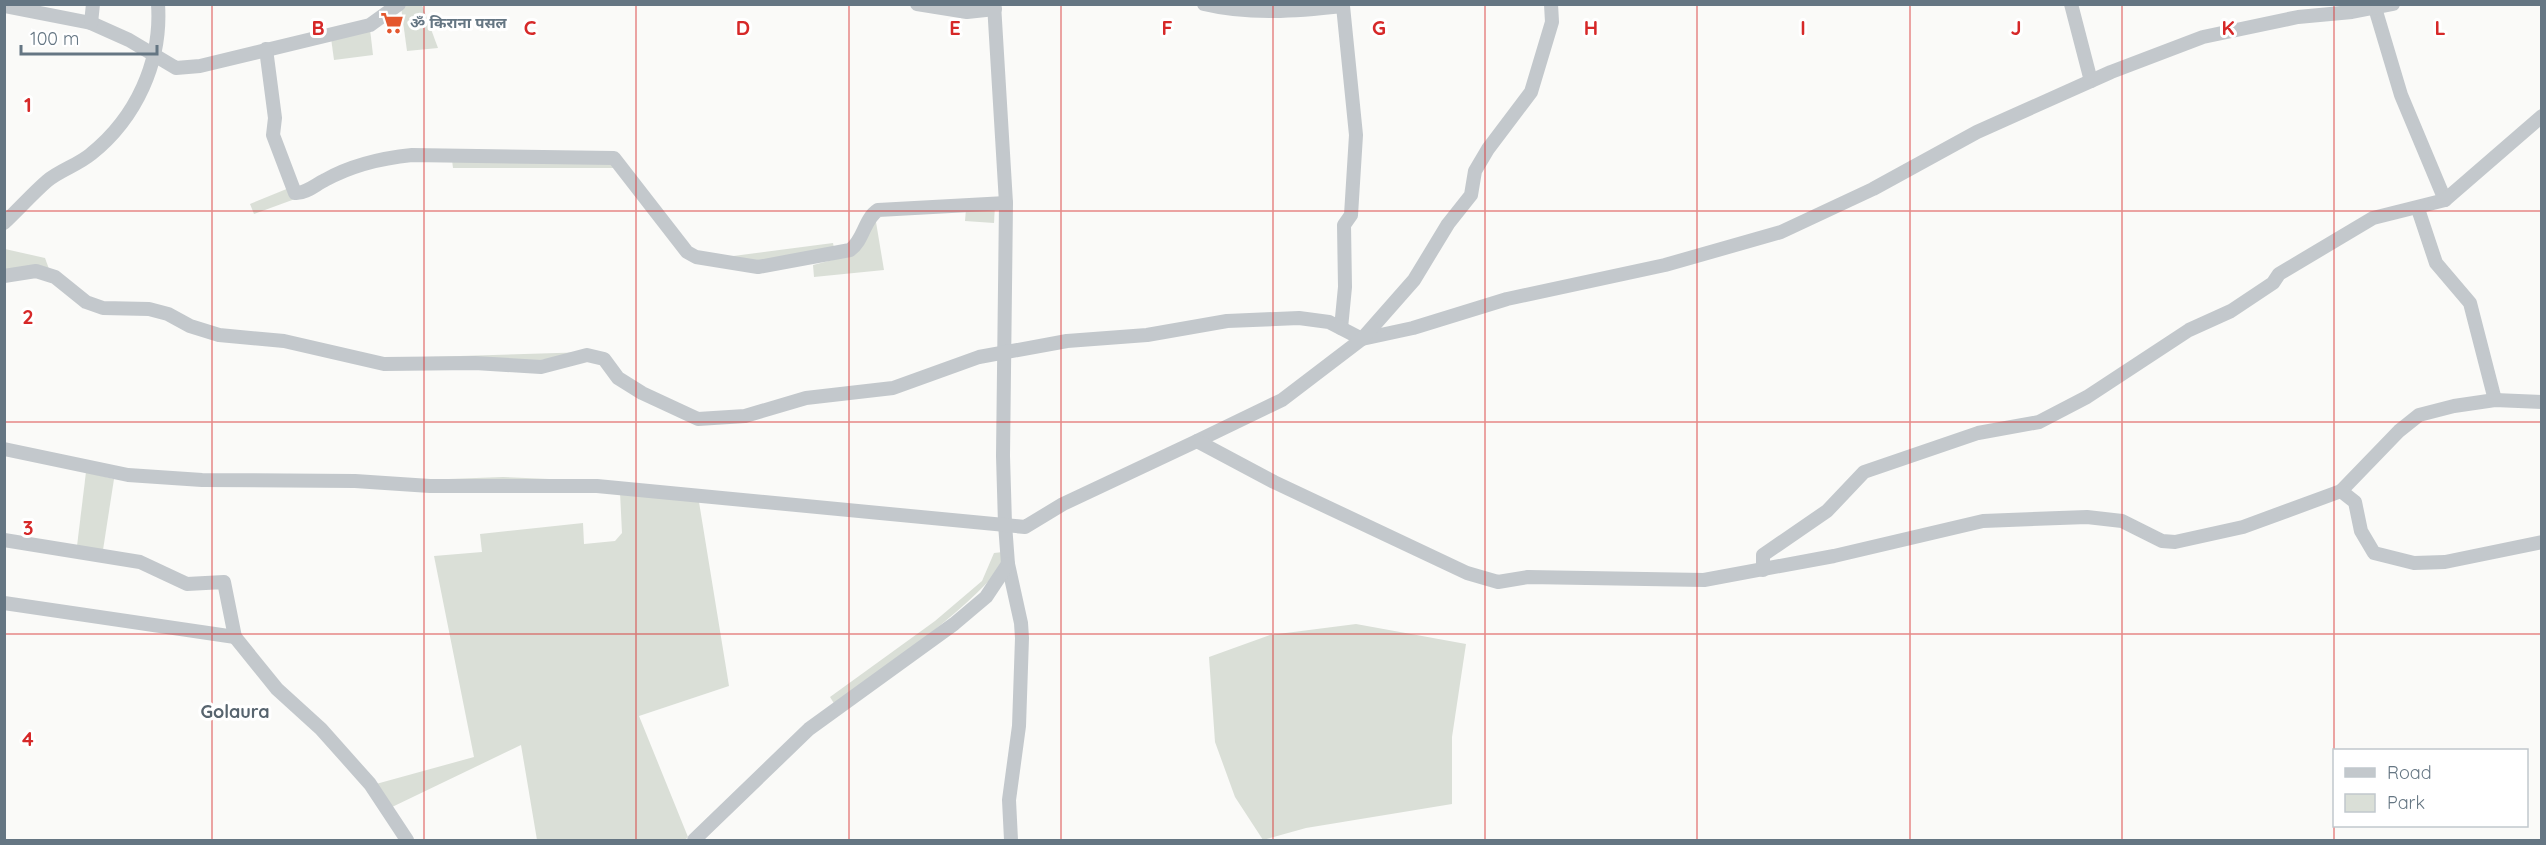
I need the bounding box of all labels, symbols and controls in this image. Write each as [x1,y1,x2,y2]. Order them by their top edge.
supermarket icon: ॐ किराना पसल [379,10,405,36]
place label: ॐ किराना पसल [410,13,508,32]
text: B [311,15,325,40]
text: C [524,15,537,40]
text: D [736,15,750,40]
text: E [949,15,961,40]
text: F [1161,15,1173,40]
text: G [1372,15,1386,40]
text: H [1584,15,1598,40]
text: I [1800,15,1806,40]
text: J [2010,15,2022,40]
text: K [2221,15,2235,40]
text: L [2434,15,2446,40]
scale bar [21,18,158,56]
text: 100 m [30,27,79,50]
text: 1 [24,92,32,117]
text: 2 [22,304,34,329]
text: 3 [23,515,33,540]
district label: Golaura [200,700,270,723]
text: 4 [22,726,34,751]
legend [2333,749,2528,827]
text: Road [2387,761,2432,784]
text: Park [2387,791,2425,814]

